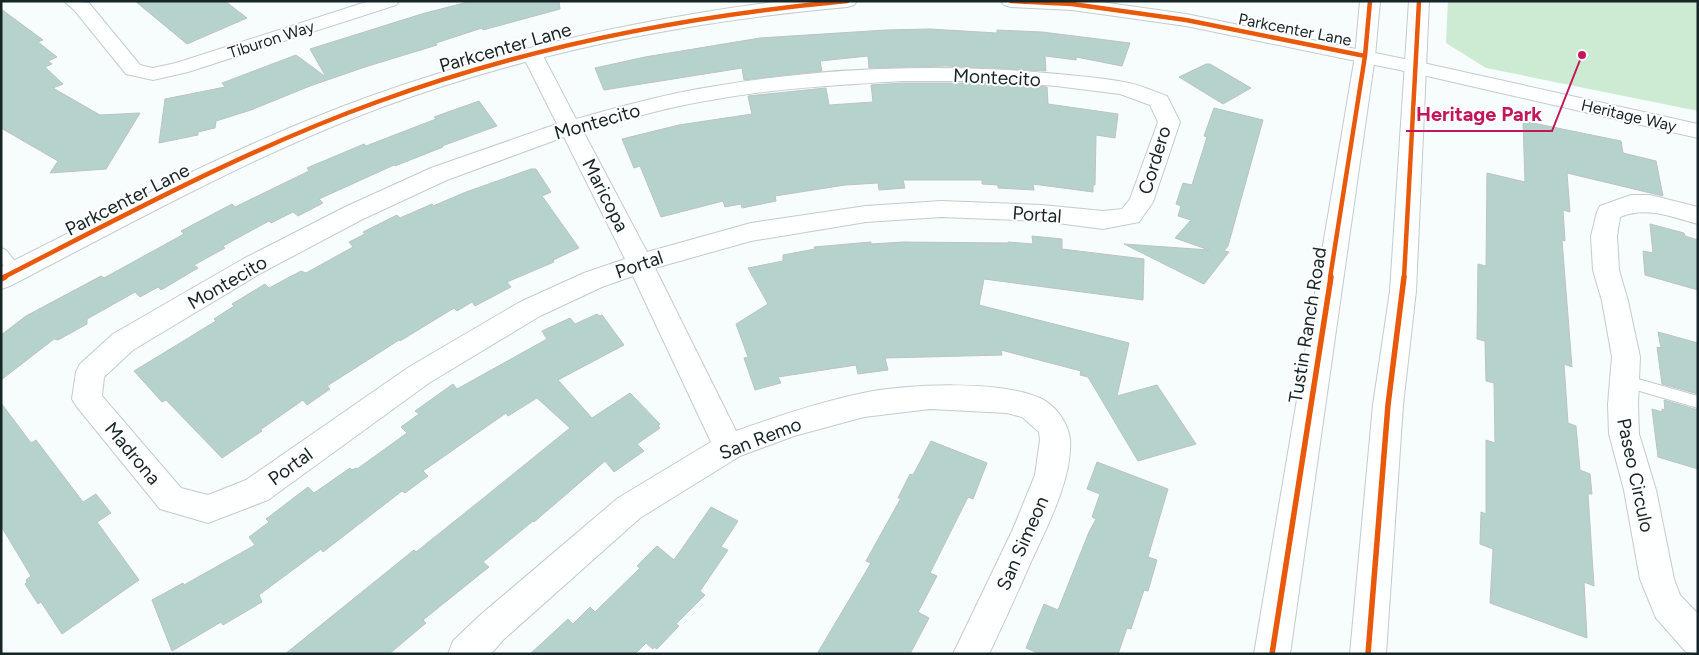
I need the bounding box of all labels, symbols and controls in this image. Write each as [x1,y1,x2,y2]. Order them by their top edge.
street label: Parkcenter Lane [1237,9,1353,50]
street label: Tiburon Way [226,16,317,62]
street label: Parkcenter Lane [436,18,574,77]
street label: Montecito [952,64,1042,91]
street label: Heritage Way [1579,95,1679,136]
callout: Heritage Park [1406,96,1552,131]
street label: Montecito [552,98,643,145]
text: Heritage Park [1416,102,1542,126]
street label: Cordero [1133,123,1176,197]
street label: Maricopa [577,155,634,236]
street label: Parkcenter Lane [61,158,193,241]
street label: Portal [1012,201,1062,228]
street label: Portal [612,246,666,283]
street label: Tustin Ranch Road [1284,246,1331,405]
street label: Montecito [183,250,271,314]
street label: San Remo [716,412,804,465]
street label: Paseo Circulo [1612,416,1659,534]
street label: Madrona [100,417,165,489]
street label: Portal [264,443,317,490]
street label: San Simeon [991,492,1053,594]

